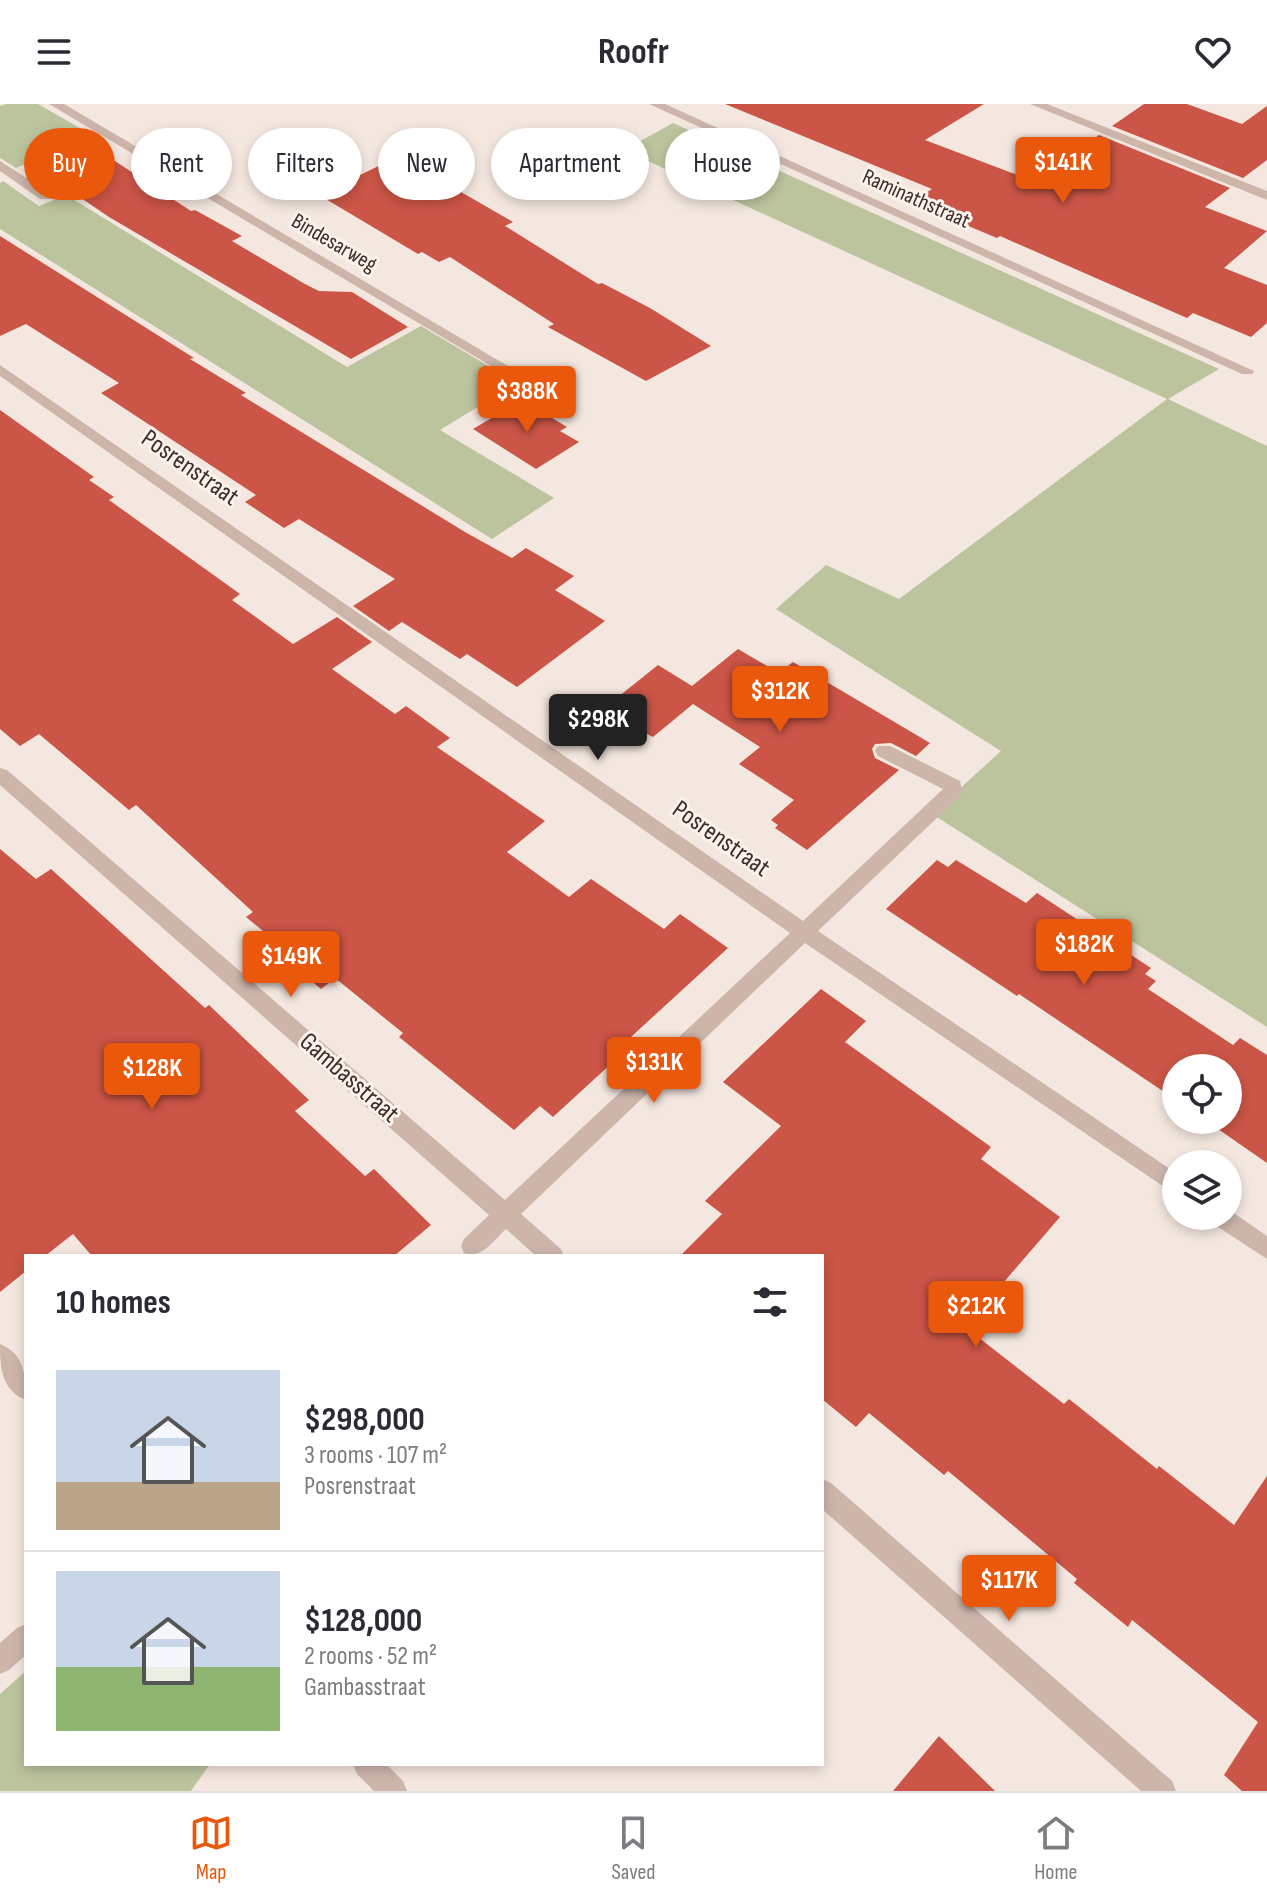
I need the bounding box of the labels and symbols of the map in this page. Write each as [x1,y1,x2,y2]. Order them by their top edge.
pin: $141K [1007,137,1119,205]
street label: Raminathstraat [858,163,974,235]
street label: Bindesarweg [286,208,382,278]
pin: $388K [471,366,583,434]
street label: Posrenstraat [135,423,245,513]
pin: $312K [724,666,836,734]
pin: $298K [542,694,654,762]
street label: Posrenstraat [666,794,776,884]
pin: $182K [1028,919,1140,987]
pin: $149K [235,931,347,999]
street label: Gambasstraat [293,1026,405,1130]
pin: $131K [598,1037,710,1105]
pin: $128K [96,1043,208,1111]
pin: $212K [920,1281,1032,1349]
pin: $117K [953,1555,1065,1623]

